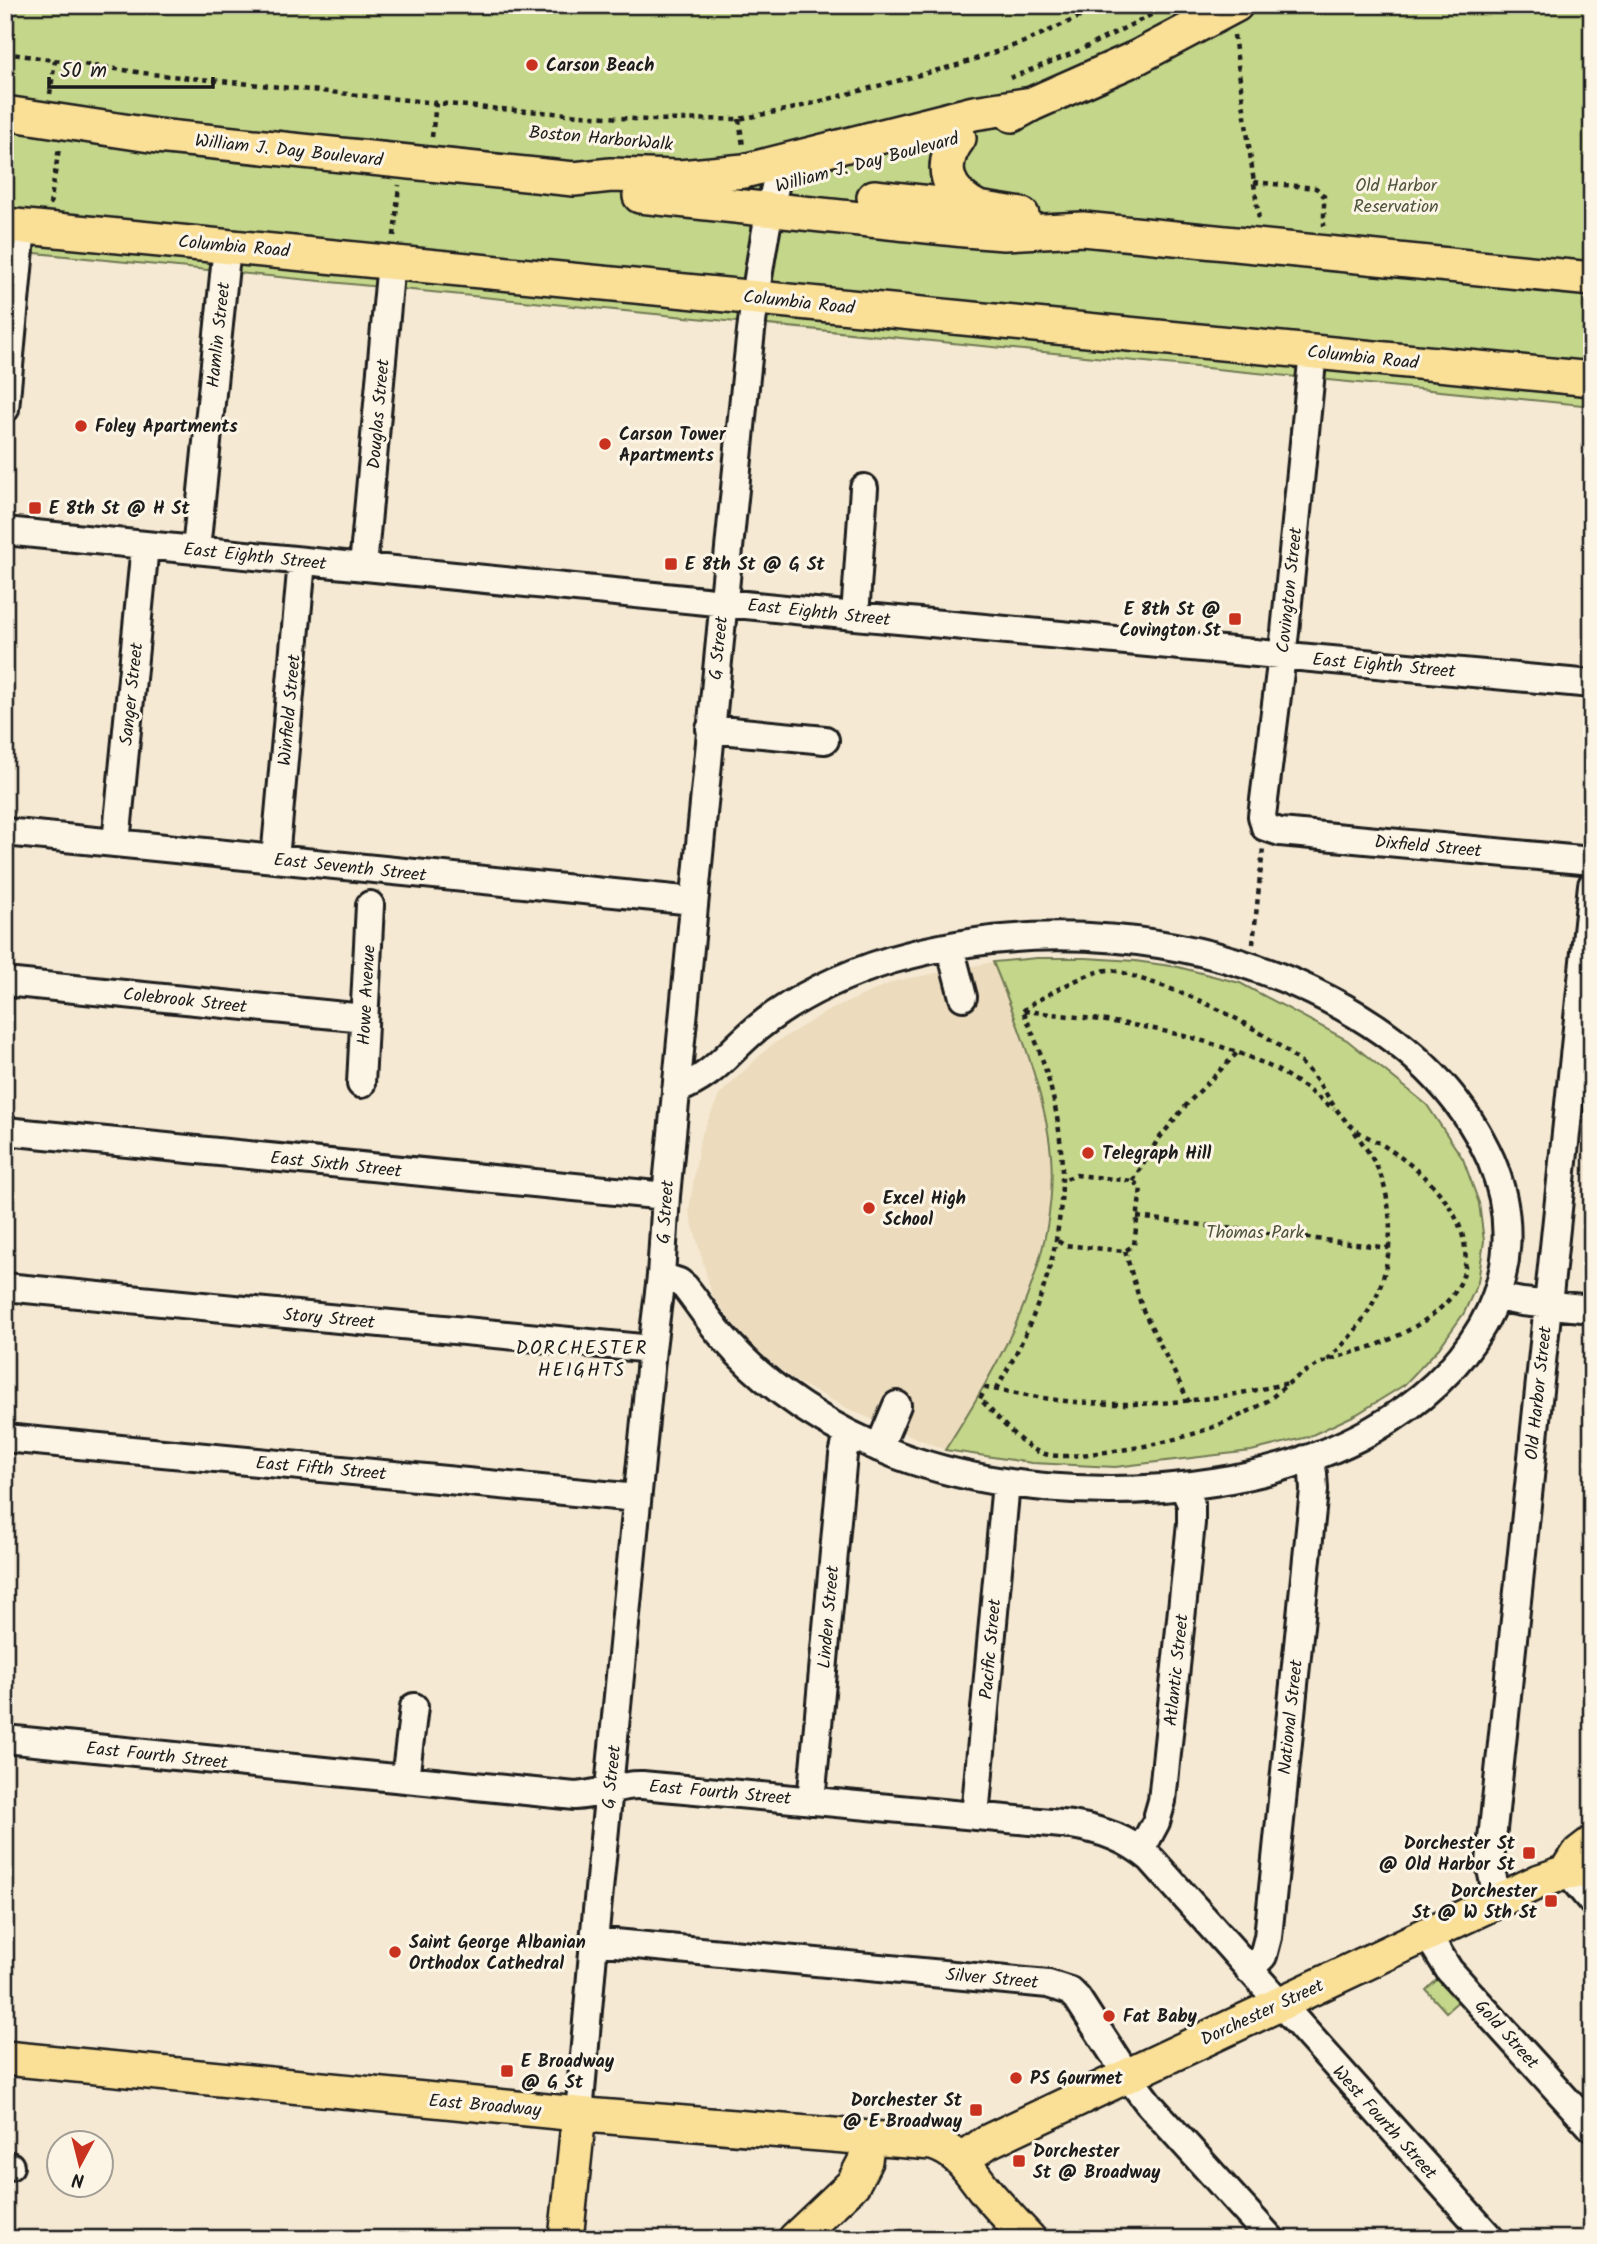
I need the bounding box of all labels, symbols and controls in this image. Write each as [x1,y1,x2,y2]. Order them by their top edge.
scale bar [49,46,214,90]
place label: Carson Beach [546,52,654,81]
text: 50 m [60,55,107,88]
marker: Carson Beach [524,57,540,73]
street label: Boston HarborWalk [528,119,675,160]
street label: William J. Day Boulevard [772,125,963,202]
street label: William J. Day Boulevard [193,127,385,176]
park label: Old Harbor Reservation [1353,172,1439,222]
street label: Columbia Road [177,228,292,267]
street label: Hamlin Street [200,280,240,389]
street label: Columbia Road [742,283,857,324]
street label: Columbia Road [1306,338,1421,379]
street label: Douglas Street [360,357,399,470]
place label: Foley Apartments [95,413,238,442]
marker: Foley Apartments [73,418,89,434]
place label: Carson Tower Apartments [619,421,727,471]
marker: Carson Tower Apartments [597,436,613,452]
place label: E 8th St @ H St [49,495,191,524]
marker: E 8th St @ H St [27,500,43,516]
street label: Covington Street [1269,525,1312,655]
street label: East Eighth Street [182,536,329,580]
place label: E 8th St @ G St [685,551,826,580]
marker: E 8th St @ G St [663,556,679,572]
street label: East Eighth Street [746,592,893,636]
place label: E 8th St @ Covington St [1119,596,1222,646]
marker: E 8th St @ Covington St [1227,611,1243,627]
street label: G Street [702,614,737,681]
street label: Sanger Street [113,640,152,747]
street label: East Eighth Street [1311,646,1458,687]
street label: Winfield Street [271,652,310,767]
street label: Dixfield Street [1373,828,1484,867]
street label: East Seventh Street [272,846,429,891]
street label: Howe Avenue [350,944,385,1046]
street label: Colebrook Street [121,981,249,1023]
place label: Telegraph Hill [1102,1140,1211,1169]
street label: East Sixth Street [269,1144,404,1187]
marker: Telegraph Hill [1080,1145,1096,1161]
street label: G Street [650,1178,683,1245]
place label: Excel High School [883,1185,966,1235]
marker: Excel High School [861,1200,877,1216]
park label: Thomas Park [1206,1219,1304,1248]
street label: Story Street [282,1301,377,1338]
street label: Old Harbor Street [1518,1324,1561,1462]
district label: DORCHESTER HEIGHTS [516,1334,648,1386]
street label: East Fifth Street [254,1449,388,1490]
street label: Linden Street [811,1563,849,1670]
street label: Pacific Street [973,1597,1010,1701]
street label: Atlantic Street [1157,1612,1198,1728]
street label: National Street [1271,1657,1312,1776]
street label: East Fourth Street [84,1735,230,1778]
street label: G Street [595,1743,630,1810]
street label: East Fourth Street [648,1773,793,1814]
place label: Dorchester St @ Old Harbor St [1379,1830,1516,1880]
marker: Dorchester St @ Old Harbor St [1521,1845,1537,1861]
place label: Dorchester St @ W 5th St [1412,1878,1538,1928]
marker: Dorchester St @ W 5th St [1543,1893,1559,1909]
place label: Saint George Albanian Orthodox Cathedral [409,1929,586,1979]
marker: Saint George Albanian Orthodox Cathedral [387,1944,403,1960]
street label: Silver Street [944,1961,1040,1998]
street label: Dorchester Street [1196,1972,1330,2055]
street label: Gold Street [1467,1994,1546,2077]
place label: Fat Baby [1123,2003,1198,2032]
marker: Fat Baby [1101,2008,1117,2024]
place label: E Broadway @ G St [521,2048,615,2098]
street label: West Fourth Street [1324,2059,1444,2188]
marker: E Broadway @ G St [499,2063,515,2079]
place label: PS Gourmet [1030,2065,1123,2094]
marker: PS Gourmet [1008,2070,1024,2086]
street label: East Broadway [427,2087,543,2126]
place label: Dorchester St @ E Broadway [843,2087,963,2137]
marker: Dorchester St @ E Broadway [968,2102,984,2118]
north arrow [46,2128,116,2198]
place label: Dorchester St @ Broadway [1033,2138,1161,2188]
marker: Dorchester St @ Broadway [1011,2153,1027,2169]
text: N [70,2163,86,2195]

